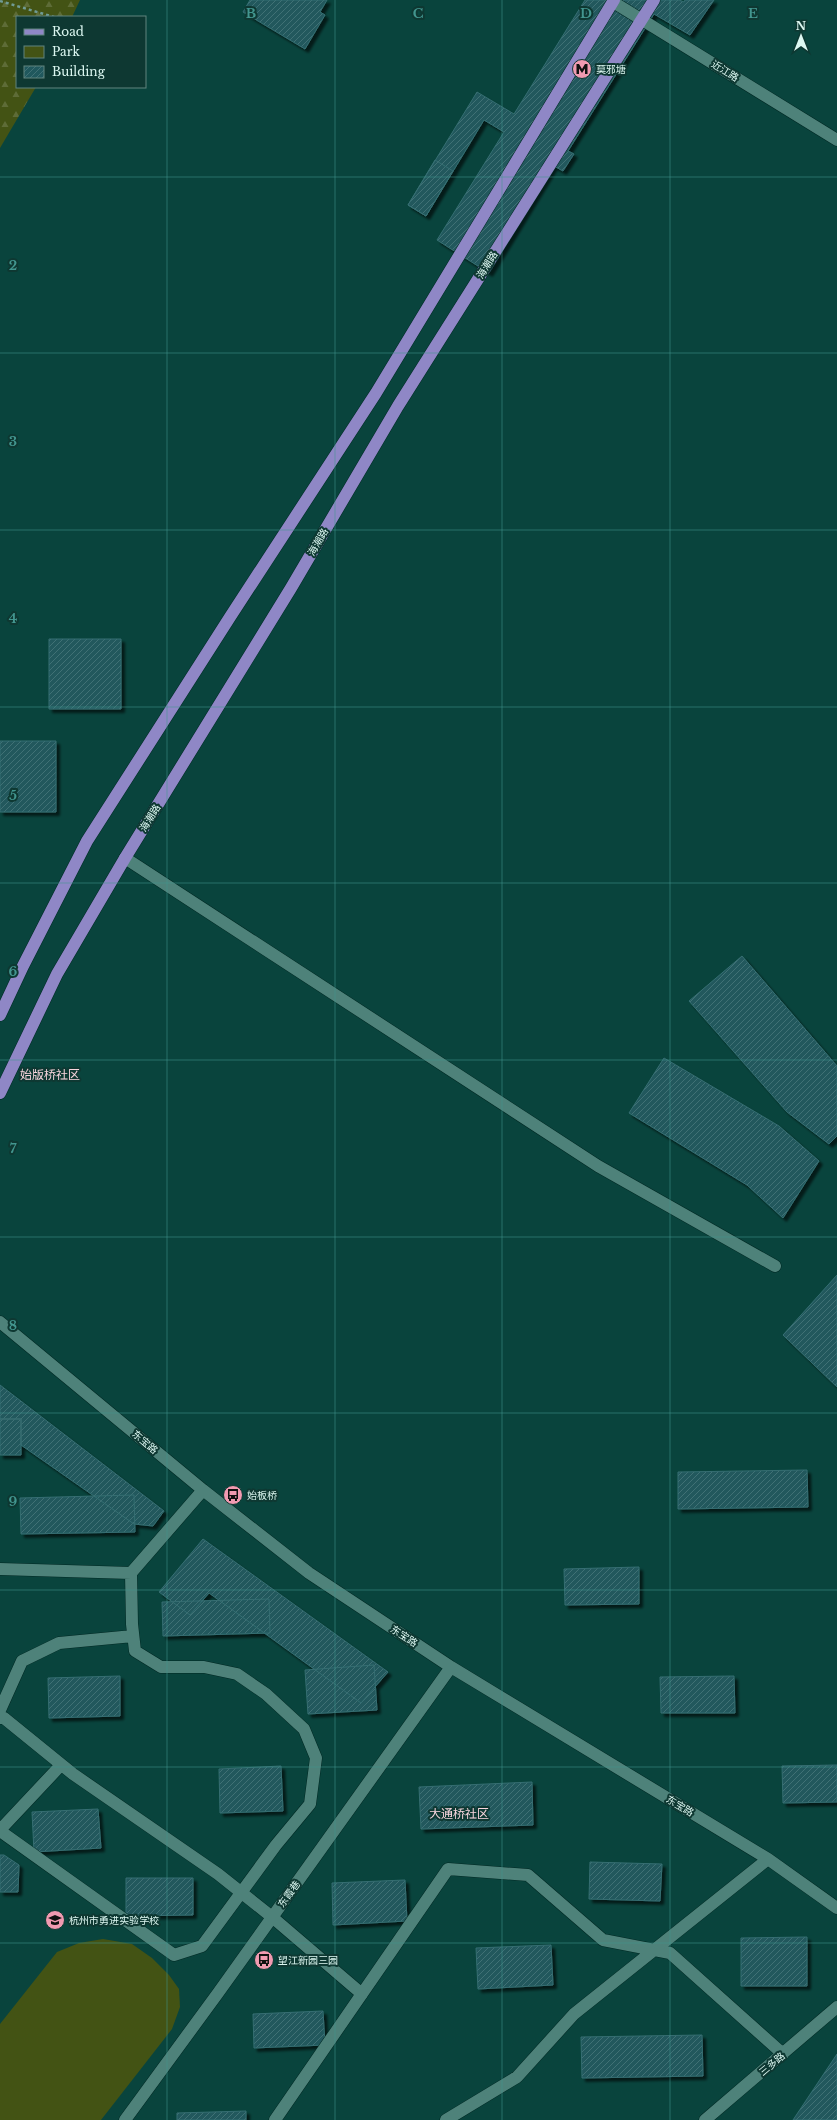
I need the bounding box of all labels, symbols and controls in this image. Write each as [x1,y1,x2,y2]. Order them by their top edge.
text: B [246,5,256,22]
text: C [413,5,424,22]
text: D [580,5,592,22]
text: E [748,5,758,22]
legend [16,16,146,88]
north arrow [781,16,821,56]
text: N [796,19,807,33]
text: Road [52,24,84,39]
text: Park [52,44,80,59]
metro station icon: 莫邪塘 [571,58,593,80]
street label: 近江路 [709,58,741,84]
place label: 莫邪塘 [596,63,626,76]
text: Building [52,64,106,79]
street label: 海潮路 [474,249,500,281]
text: 2 [9,257,17,274]
text: 3 [9,433,17,450]
street label: 海潮路 [305,526,331,558]
text: 4 [9,610,18,627]
text: 5 [9,787,17,804]
street label: 海潮路 [137,802,163,834]
text: 6 [9,963,18,980]
district label: 始版桥社区 [20,1067,80,1082]
text: 7 [10,1140,17,1157]
text: 8 [9,1317,17,1334]
street label: 东宝路 [129,1427,161,1457]
bus stop icon: 始板桥 [222,1484,244,1506]
place label: 始板桥 [247,1489,277,1502]
text: 9 [9,1493,18,1510]
street label: 东宝路 [388,1622,420,1650]
street label: 东宝路 [664,1793,696,1819]
district label: 大通桥社区 [429,1806,489,1821]
street label: 东霞巷 [275,1878,303,1910]
school or university icon: 杭州市勇进实验学校 [44,1909,66,1931]
place label: 杭州市勇进实验学校 [69,1914,159,1927]
bus stop icon: 望江新园三园 [253,1949,275,1971]
place label: 望江新园三园 [278,1954,338,1967]
street label: 三多路 [756,2049,788,2079]

